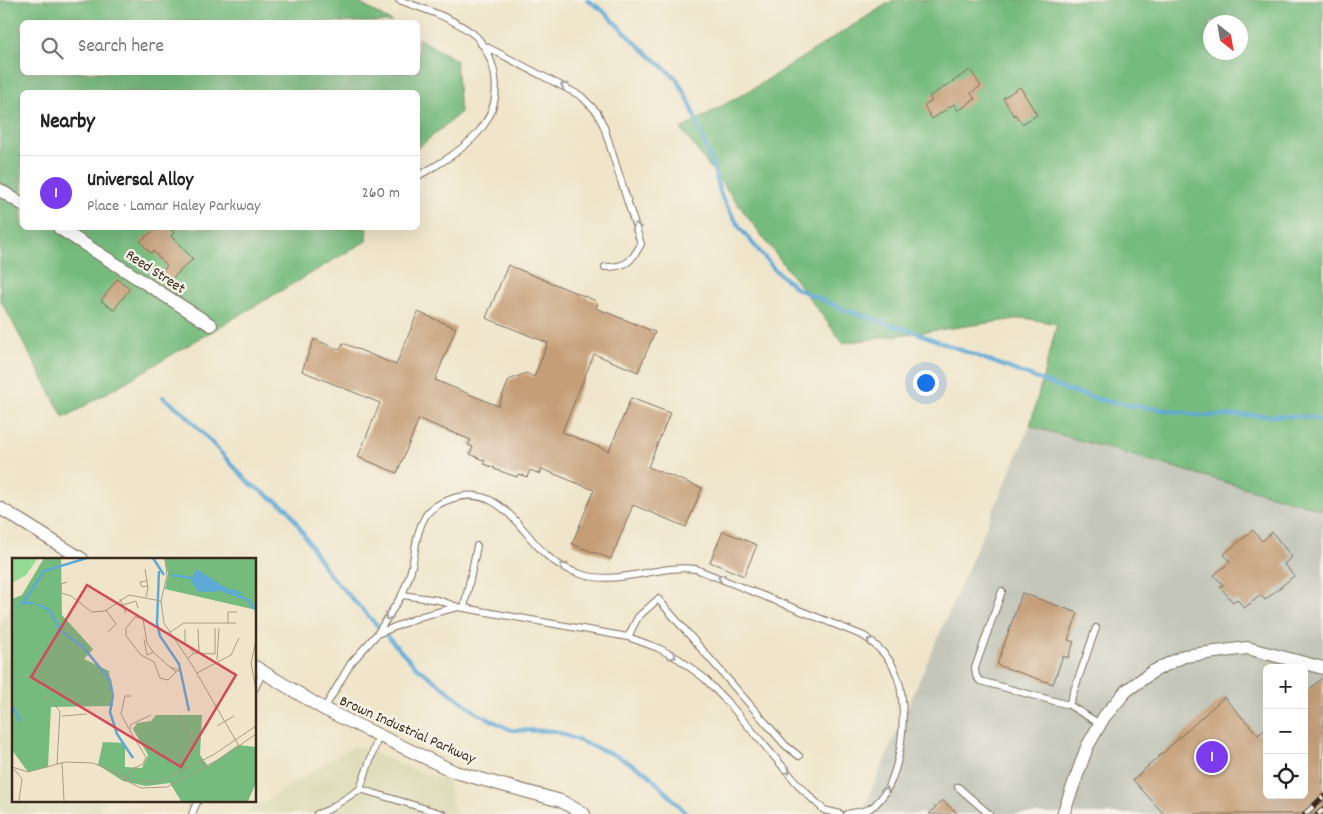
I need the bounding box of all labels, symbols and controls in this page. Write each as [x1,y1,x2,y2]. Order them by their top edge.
north arrow [1203,15,1248,60]
search box [20,20,420,75]
icon: search [38,34,66,62]
text: Search here [78,34,164,61]
one-way arrow [561,83,570,93]
text: Nearby [40,108,95,138]
text: Universal Alloy [87,168,193,195]
text: 1 [54,182,58,205]
text: 260 m [362,182,400,205]
text: Place · Lamar Haley Parkway [87,195,260,218]
one-way arrow [631,222,641,231]
street label: Reed Street [121,245,190,301]
your location [913,370,939,396]
inset map [12,558,256,802]
one-way arrow [560,562,569,572]
one-way arrow [717,574,726,585]
one-way arrow [385,611,394,620]
one-way arrow [866,638,876,647]
one-way arrow [668,650,677,660]
map controls [1263,664,1308,799]
button: + [1263,664,1308,709]
street label: Brown Industrial Parkway [336,691,480,771]
button: − [1263,709,1308,754]
pin: 1 [1196,738,1228,776]
button: locate [1263,754,1308,799]
one-way arrow [781,765,789,774]
one-way arrow [880,786,890,795]

